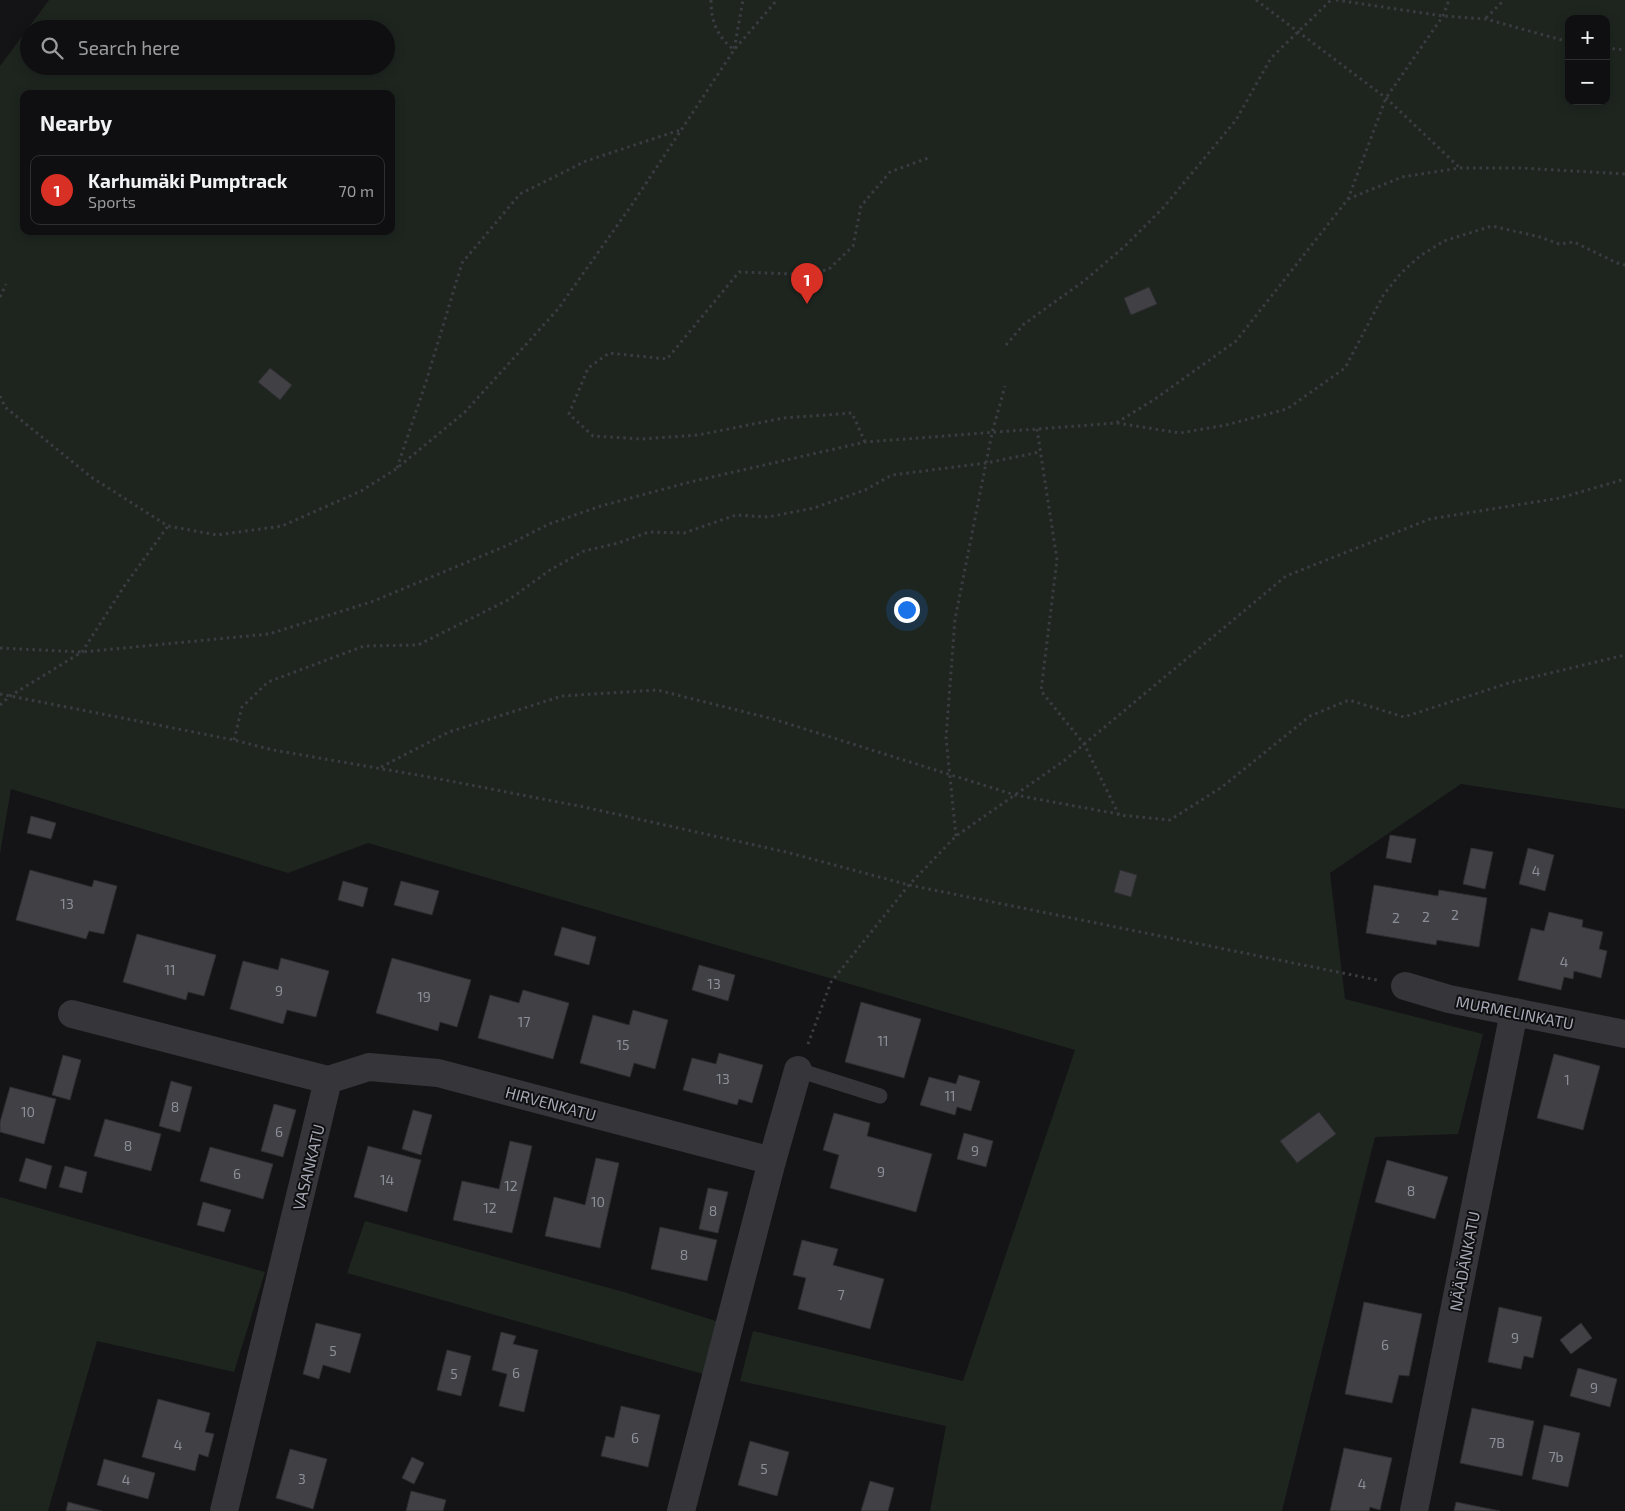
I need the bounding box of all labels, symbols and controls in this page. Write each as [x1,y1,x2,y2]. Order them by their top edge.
map controls [1565,15,1610,105]
button: + [1565,15,1610,60]
search box [20,20,395,75]
icon: search [38,34,66,62]
text: Search here [78,36,180,59]
button: − [1565,60,1610,105]
text: Nearby [40,110,112,135]
text: Karhumäki Pumptrack [88,169,287,192]
text: 1 [54,181,60,200]
text: 70 m [339,181,374,200]
text: Sports [88,192,136,211]
pin: 1 [791,263,823,304]
your location [894,597,920,623]
house number: 4 [1532,862,1540,879]
house number: 13 [60,895,74,912]
house number: 2 [1451,906,1459,923]
house number: 2 [1422,908,1430,925]
house number: 2 [1392,909,1400,926]
house number: 4 [1560,953,1568,970]
house number: 11 [164,961,176,978]
house number: 13 [707,975,721,992]
house number: 9 [275,982,283,999]
house number: 19 [417,988,431,1005]
street label: MURMELINKATU [1454,991,1576,1033]
house number: 17 [518,1013,530,1030]
house number: 11 [877,1032,889,1049]
house number: 15 [616,1036,630,1053]
house number: 13 [716,1070,730,1087]
house number: 1 [1564,1071,1570,1088]
street label: HIRVENKATU [504,1082,598,1124]
house number: 11 [944,1087,956,1104]
house number: 8 [171,1098,179,1115]
house number: 10 [21,1103,35,1120]
street label: VASANKATU [288,1122,328,1212]
house number: 6 [275,1123,283,1140]
house number: 8 [124,1137,132,1154]
house number: 9 [971,1142,979,1159]
house number: 9 [877,1163,885,1180]
house number: 6 [233,1165,241,1182]
house number: 14 [380,1171,394,1188]
house number: 12 [504,1177,518,1194]
house number: 8 [1407,1182,1415,1199]
house number: 10 [591,1193,605,1210]
house number: 12 [483,1199,497,1216]
house number: 8 [709,1202,717,1219]
street label: NÄÄDÄNKATU [1445,1209,1483,1313]
house number: 8 [680,1246,688,1263]
house number: 7 [837,1286,845,1303]
house number: 9 [1511,1329,1519,1346]
house number: 6 [1381,1336,1389,1353]
house number: 5 [329,1342,337,1359]
house number: 6 [512,1364,520,1381]
house number: 5 [450,1365,458,1382]
house number: 9 [1590,1379,1598,1396]
house number: 6 [631,1429,639,1446]
house number: 7B [1489,1434,1505,1451]
house number: 4 [174,1436,182,1453]
house number: 7b [1548,1448,1564,1465]
house number: 5 [760,1460,768,1477]
house number: 3 [298,1470,306,1487]
house number: 4 [122,1471,130,1488]
house number: 4 [1358,1475,1366,1492]

